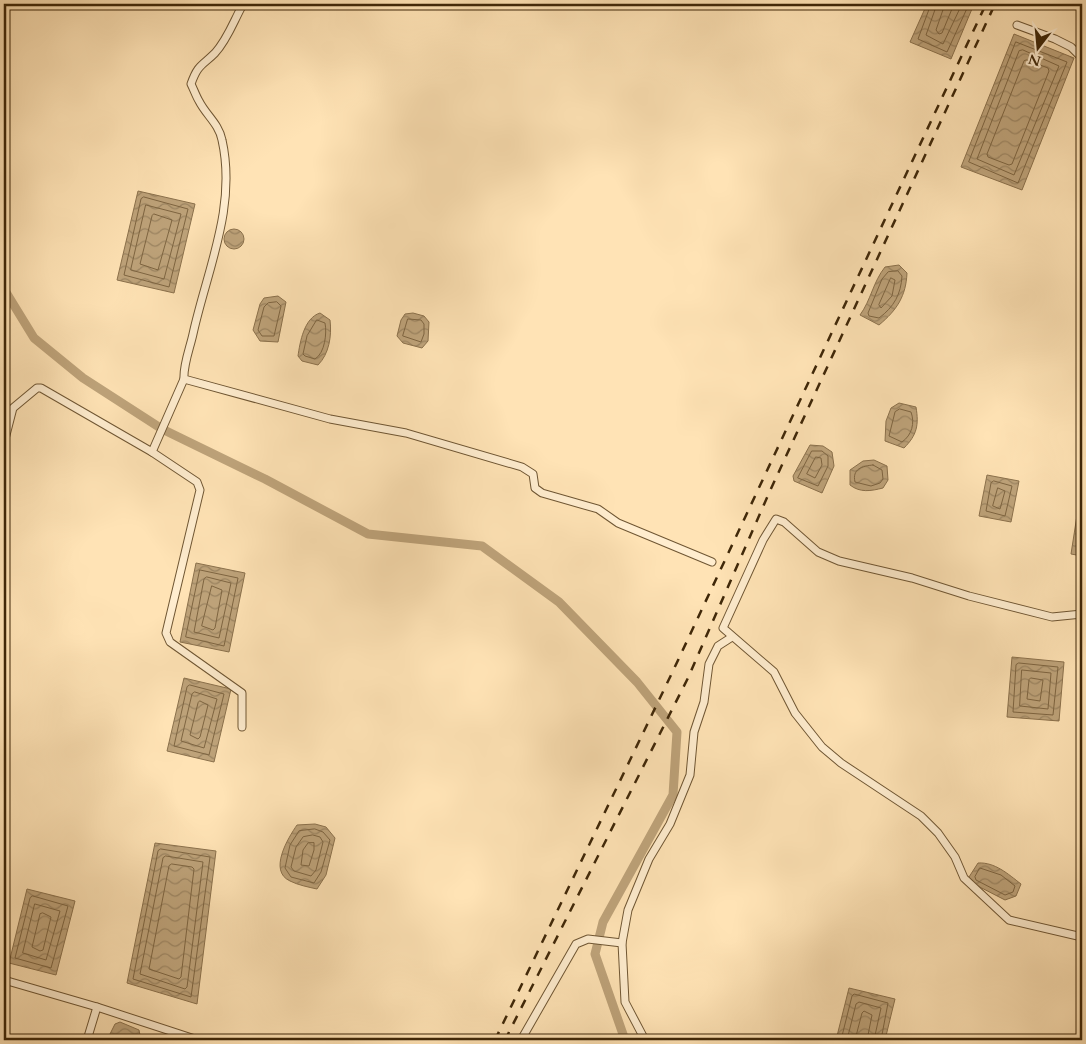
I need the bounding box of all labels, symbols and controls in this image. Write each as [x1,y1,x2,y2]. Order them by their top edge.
north arrow [1014,22,1064,72]
text: N [1026,49,1043,71]

